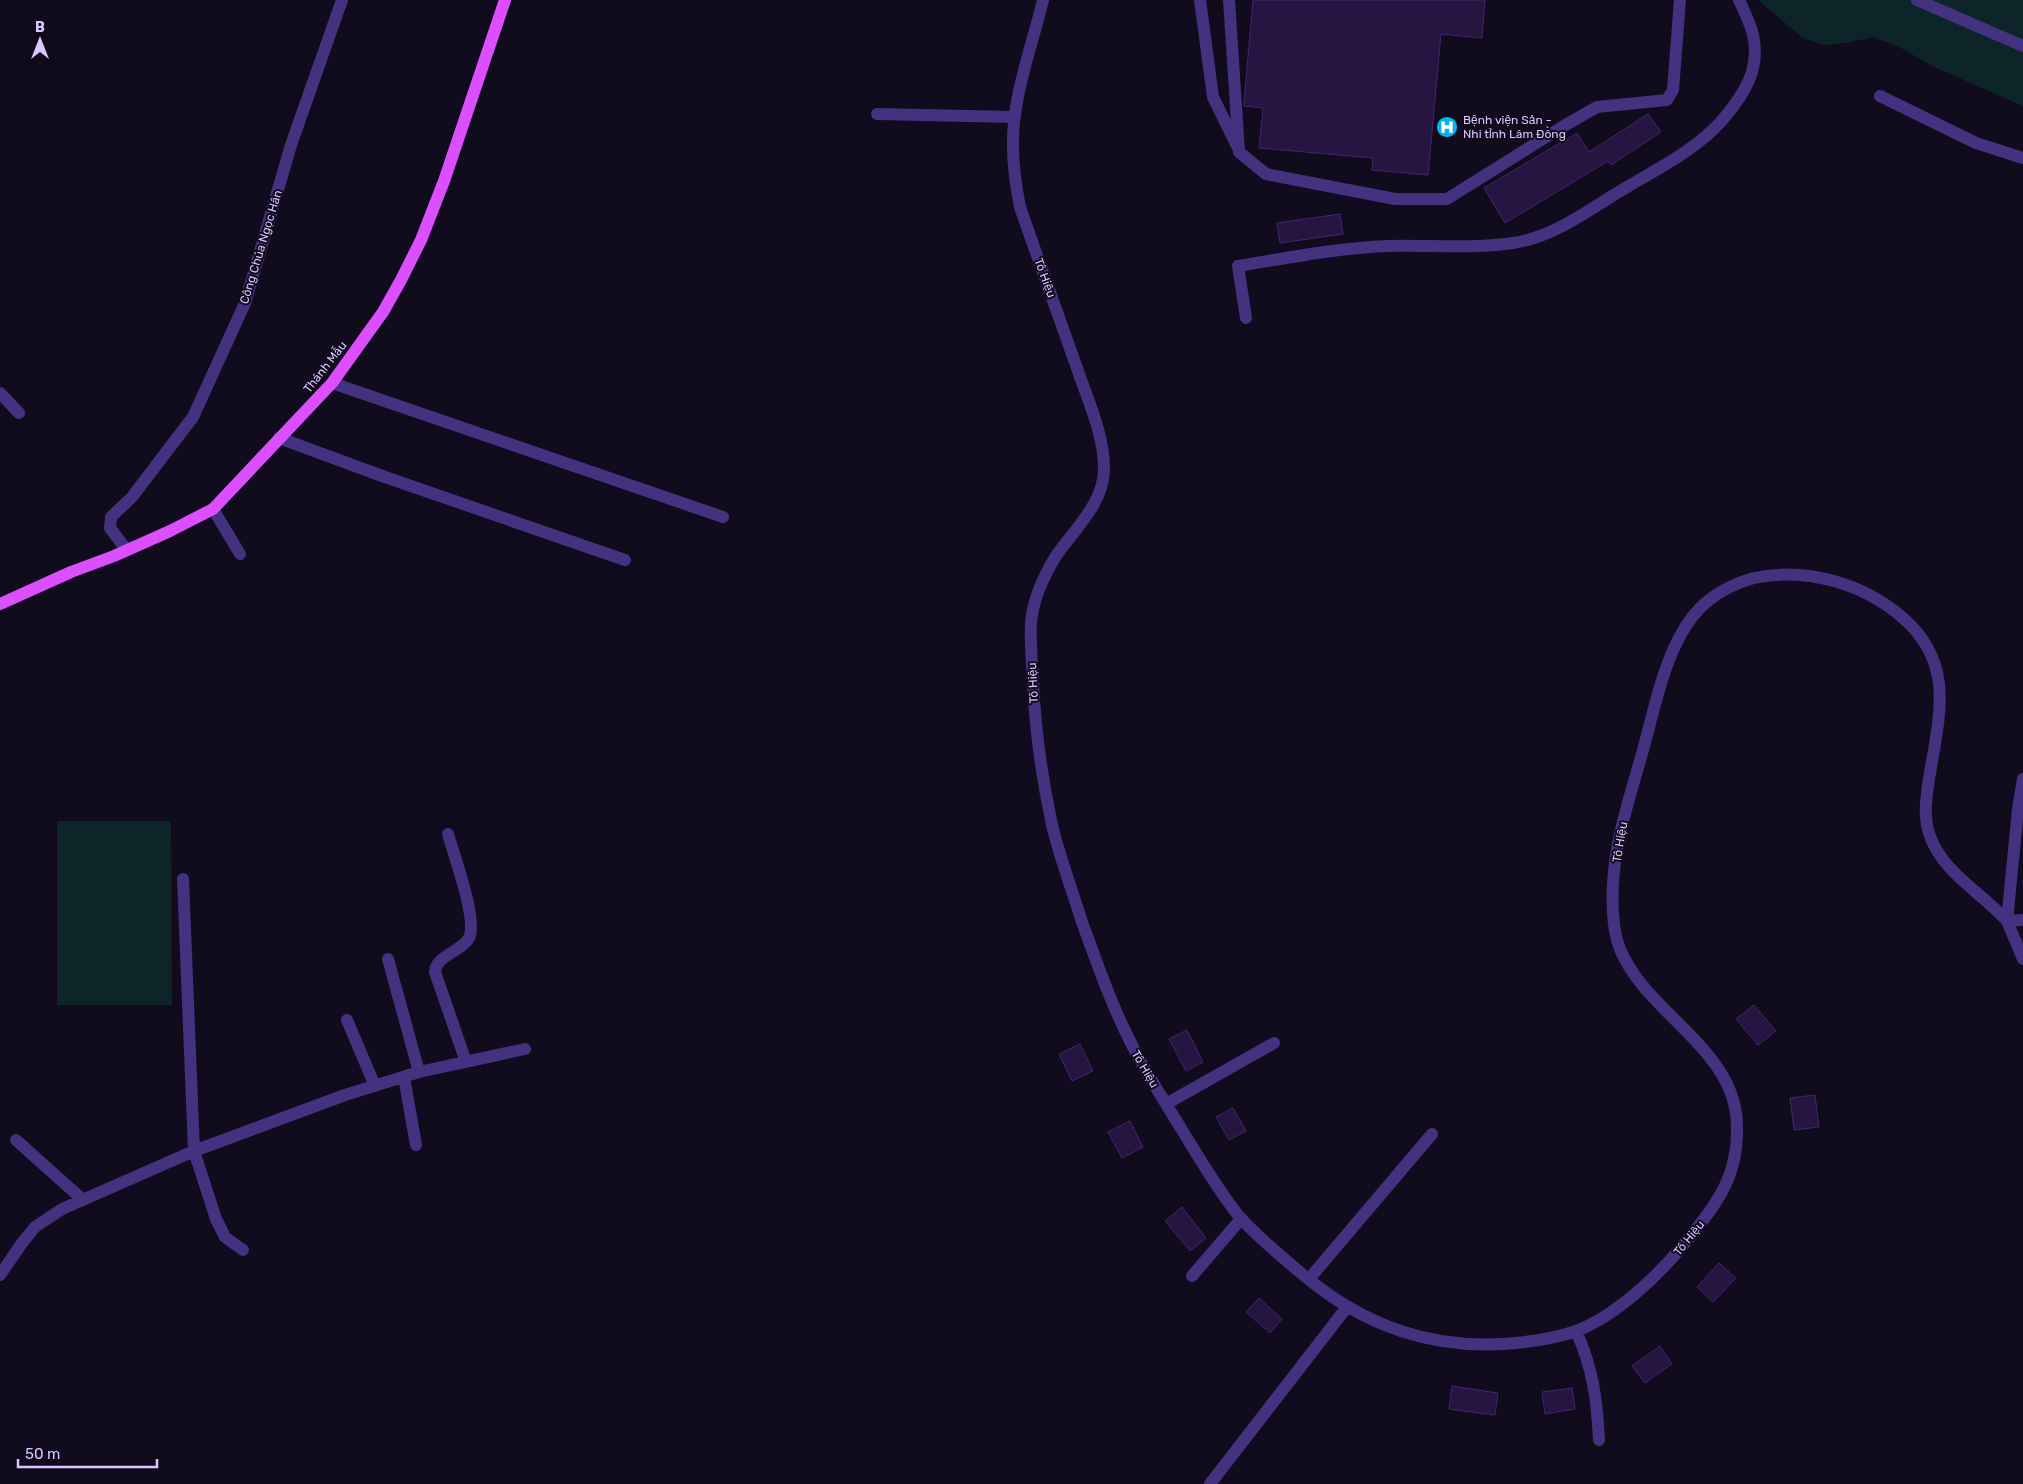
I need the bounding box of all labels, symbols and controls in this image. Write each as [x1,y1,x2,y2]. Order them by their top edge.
north arrow [15,15,65,65]
text: B [35,19,45,36]
place label: Bệnh viện Sản - Nhi tỉnh Lâm Đồng [1463,113,1566,141]
hospital icon: Bệnh viện Sản - Nhi tỉnh Lâm Đồng [1435,115,1459,139]
street label: Công Chúa Ngọc Hân [237,188,285,306]
street label: Tô Hiệu [1031,256,1059,300]
street label: Thánh Mẫu [301,338,349,396]
street label: Tô Hiệu [1025,662,1041,704]
street label: Tô Hiệu [1610,821,1630,863]
street label: Tô Hiệu [1129,1048,1161,1090]
street label: Tô Hiệu [1671,1218,1707,1258]
scale bar [18,1436,156,1468]
text: 50 m [25,1445,60,1463]

